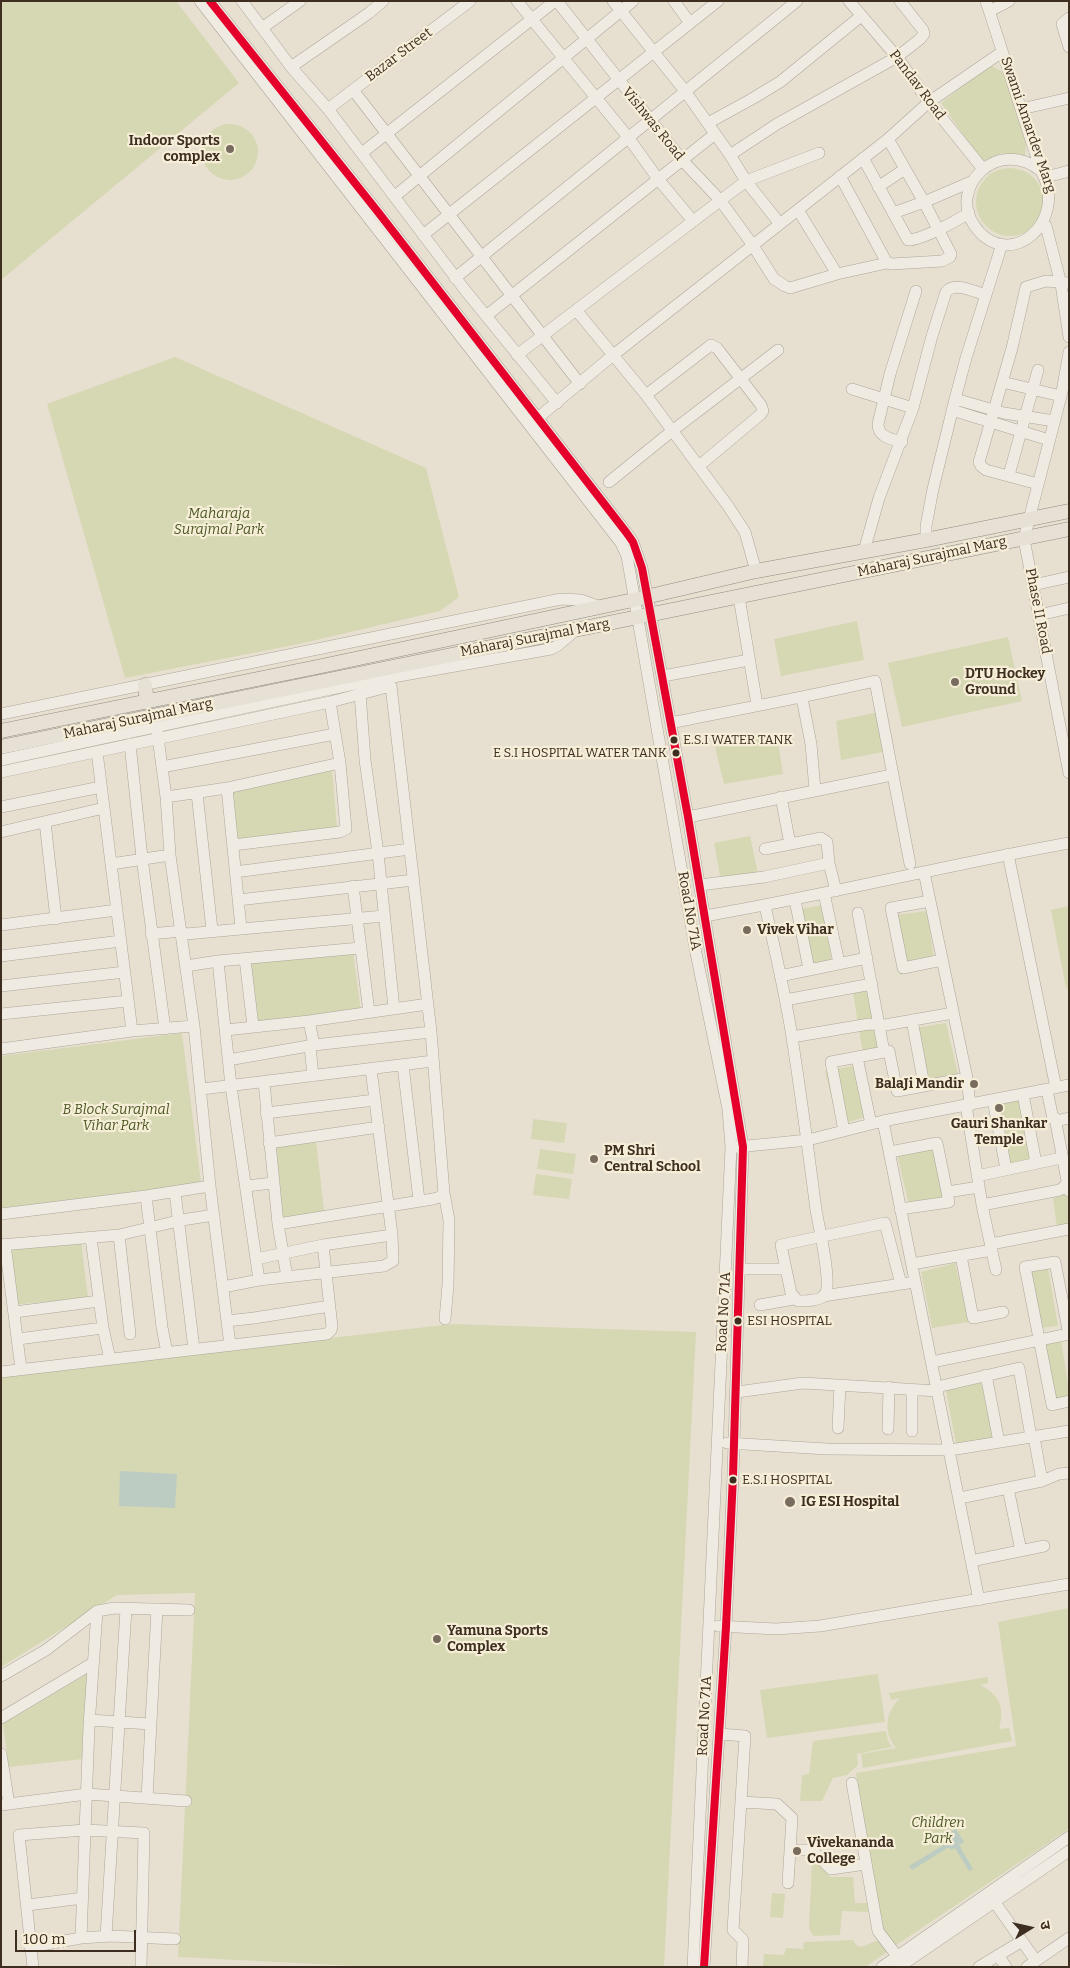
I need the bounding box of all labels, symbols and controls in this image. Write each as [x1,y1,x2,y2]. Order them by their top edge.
street label: Bazar Street [362,24,436,86]
street label: Pandav Road [885,47,949,123]
street label: Swami Amardev Marg [997,55,1059,195]
street label: Vishwas Road [618,84,688,164]
place label: Indoor Sports complex [129,133,220,166]
marker: Indoor Sports complex [224,143,236,155]
park label: Maharaja Surajmal Park [174,506,264,538]
street label: Maharaj Surajmal Marg [856,533,1008,581]
street label: Phase II Road [1021,567,1055,655]
street label: Maharaj Surajmal Marg [459,615,611,661]
place label: DTU Hockey Ground [965,666,1045,699]
marker: DTU Hockey Ground [949,676,961,688]
street label: Maharaj Surajmal Marg [62,695,214,743]
place label: E.S.I WATER TANK [683,732,793,748]
marker: E.S.I WATER TANK [669,735,679,745]
place label: E S.I HOSPITAL WATER TANK [493,745,667,761]
marker: E S.I HOSPITAL WATER TANK [671,748,681,758]
street label: Road No 71A [674,870,704,952]
place label: Vivek Vihar [757,922,834,938]
marker: Vivek Vihar [741,924,753,936]
place label: BalaJi Mandir [875,1076,964,1092]
marker: BalaJi Mandir [968,1078,980,1090]
park label: B Block Surajmal Vihar Park [62,1102,170,1134]
marker: Gauri Shankar Temple [993,1102,1005,1114]
place label: Gauri Shankar Temple [951,1116,1047,1148]
place label: PM Shri Central School [604,1143,700,1176]
marker: PM Shri Central School [588,1153,600,1165]
street label: Road No 71A [714,1272,734,1352]
place label: ESI HOSPITAL [747,1313,832,1329]
marker: ESI HOSPITAL [733,1316,743,1326]
place label: E.S.I HOSPITAL [742,1472,832,1488]
marker: E.S.I HOSPITAL [728,1475,738,1485]
place label: IG ESI Hospital [801,1494,899,1510]
marker: IG ESI Hospital [783,1495,797,1509]
place label: Yamuna Sports Complex [447,1623,548,1655]
marker: Yamuna Sports Complex [431,1633,443,1645]
street label: Road No 71A [695,1676,715,1756]
park label: Children Park [911,1815,965,1848]
place label: Vivekananda College [807,1835,894,1868]
marker: Vivekananda College [791,1845,803,1857]
north arrow [1005,1903,1055,1953]
scale bar [18,1920,139,1952]
text: उ [1036,1920,1054,1931]
text: 100 m [23,1930,66,1948]

